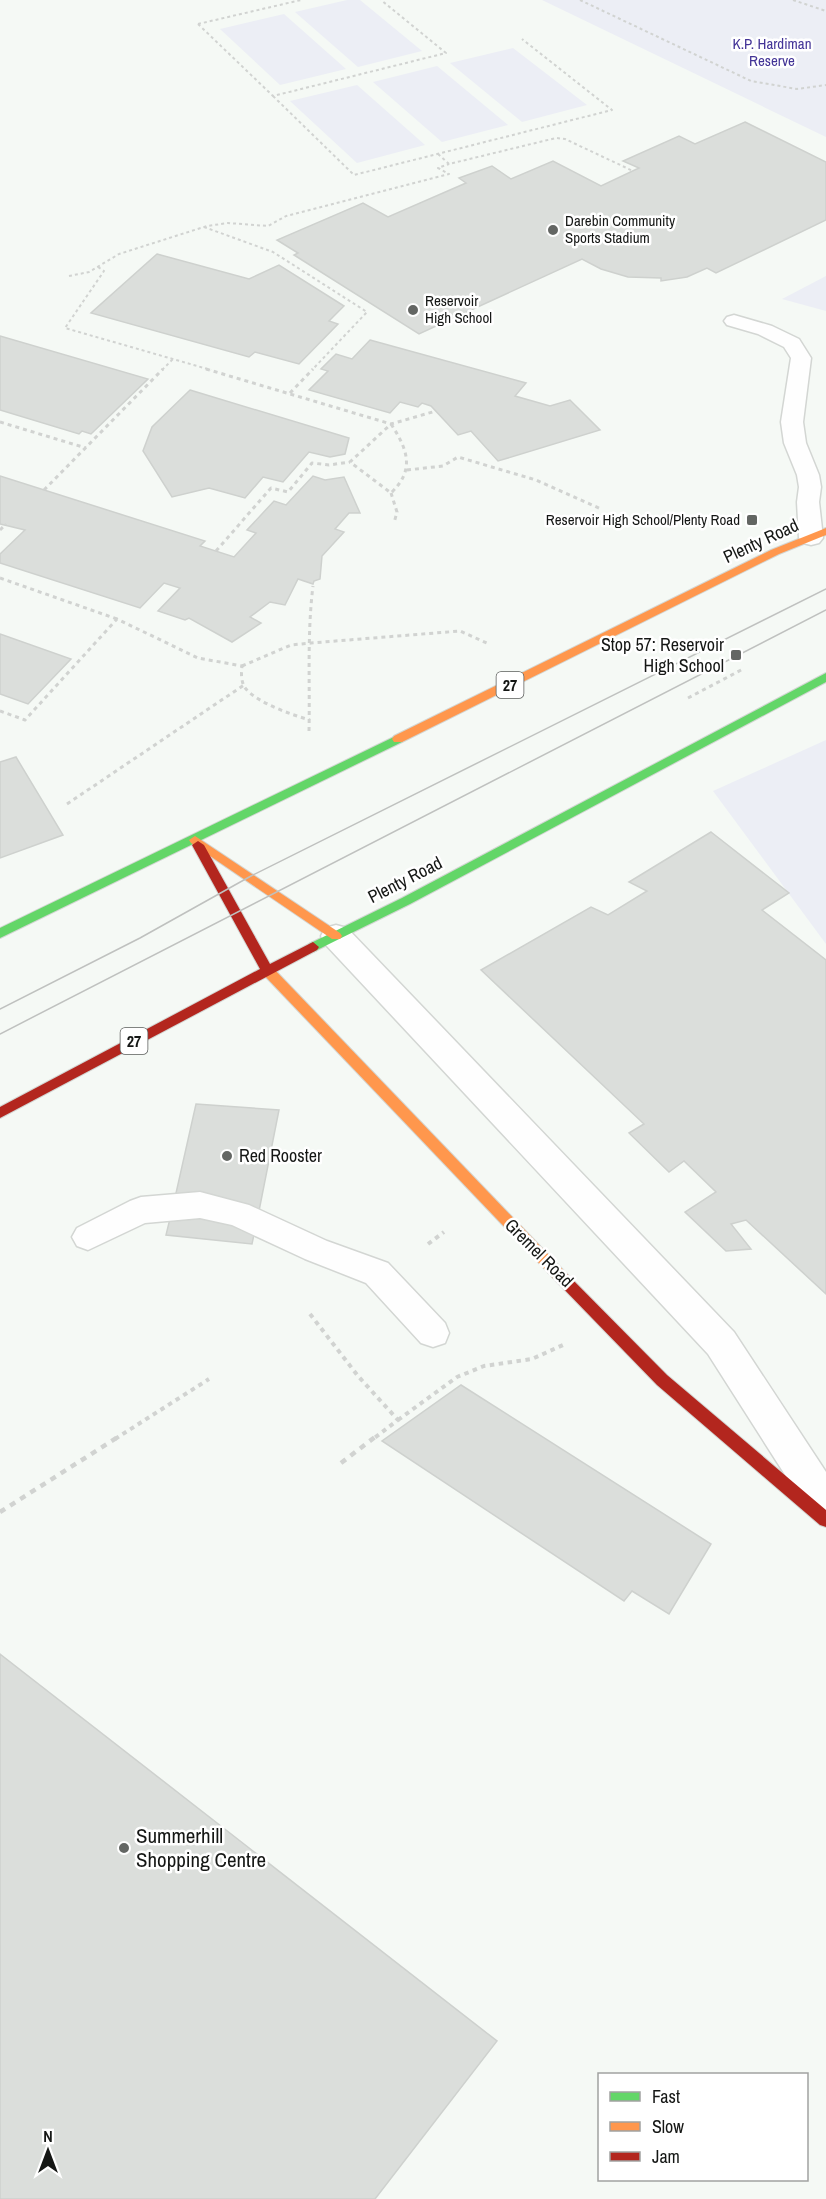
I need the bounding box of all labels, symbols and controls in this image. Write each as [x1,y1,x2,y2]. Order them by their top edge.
park label: K.P. Hardiman Reserve [732,33,812,71]
place label: Darebin Community Sports Stadium [565,210,676,248]
marker: Darebin Community Sports Stadium [546,223,560,237]
place label: Reservoir High School [425,290,492,328]
marker: Reservoir High School [406,303,420,317]
place label: Reservoir High School/Plenty Road [546,509,740,530]
street label: Plenty Road [719,512,803,569]
marker: Reservoir High School/Plenty Road [745,513,759,527]
place label: Stop 57: Reservoir High School [601,632,724,678]
marker: Stop 57: Reservoir High School [729,648,743,662]
road number: 27 [496,672,524,698]
street label: Plenty Road [363,850,446,909]
road number: 27 [120,1028,148,1054]
place label: Red Rooster [239,1143,322,1168]
marker: Red Rooster [220,1149,234,1163]
street label: Gremel Road [499,1213,579,1293]
place label: Summerhill Shopping Centre [136,1821,266,1874]
marker: Summerhill Shopping Centre [117,1841,131,1855]
legend [598,2073,808,2181]
text: Fast [652,2084,680,2109]
text: Slow [652,2114,684,2139]
north arrow [18,2121,78,2181]
text: N [43,2125,53,2147]
text: Jam [652,2144,680,2169]

